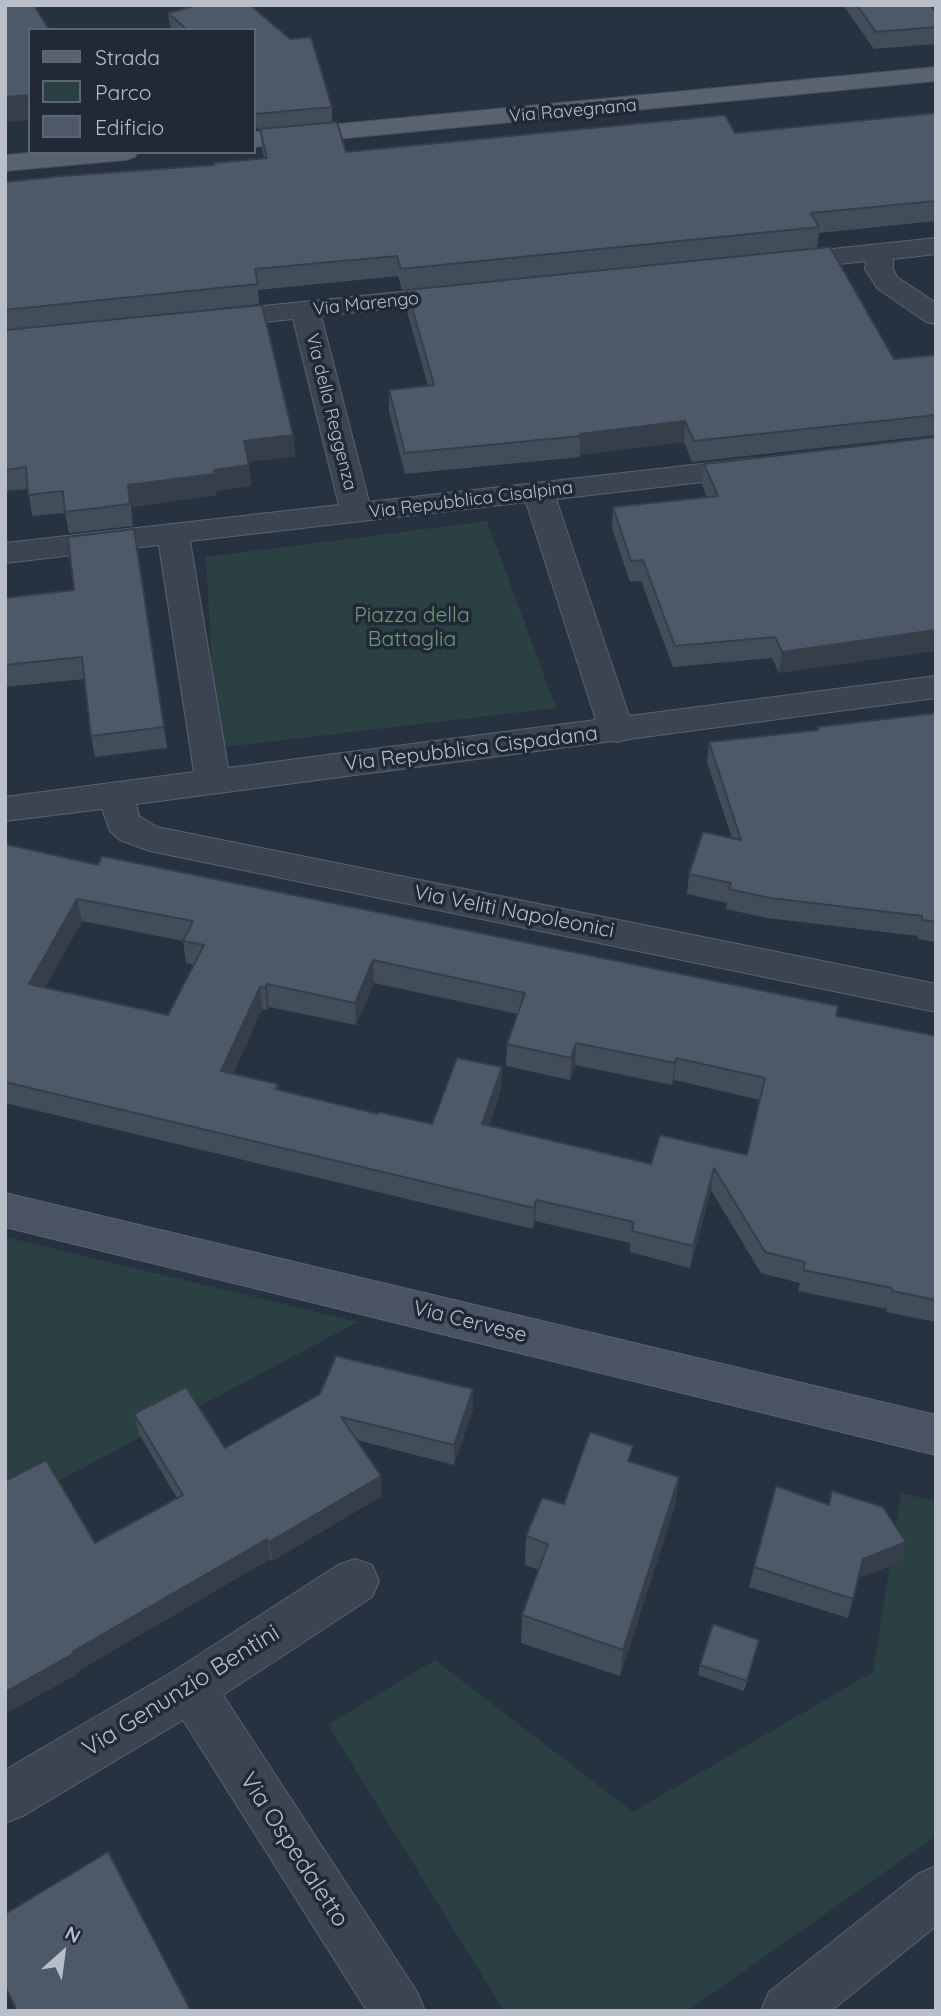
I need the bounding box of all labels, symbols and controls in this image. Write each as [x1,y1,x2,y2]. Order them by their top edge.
legend [28,28,256,154]
text: Strada [95,44,160,70]
text: Parco [95,79,151,105]
street label: Via Ravegnana [508,95,638,127]
text: Edificio [95,114,164,140]
street label: Via Marengo [312,288,420,320]
street label: Via della Reggenza [301,331,361,493]
street label: Via Repubblica Cisalpina [368,477,574,523]
park label: Piazza della Battaglia [354,603,470,653]
street label: Via Repubblica Cispadana [343,721,599,777]
street label: Via Veliti Napoleonici [412,880,616,944]
street label: Via Cervese [411,1296,529,1348]
street label: Via Genunzio Bentini [77,1619,285,1763]
street label: Via Ospedaletto [233,1767,355,1933]
north arrow [28,1918,98,1988]
text: N [61,1921,85,1948]

